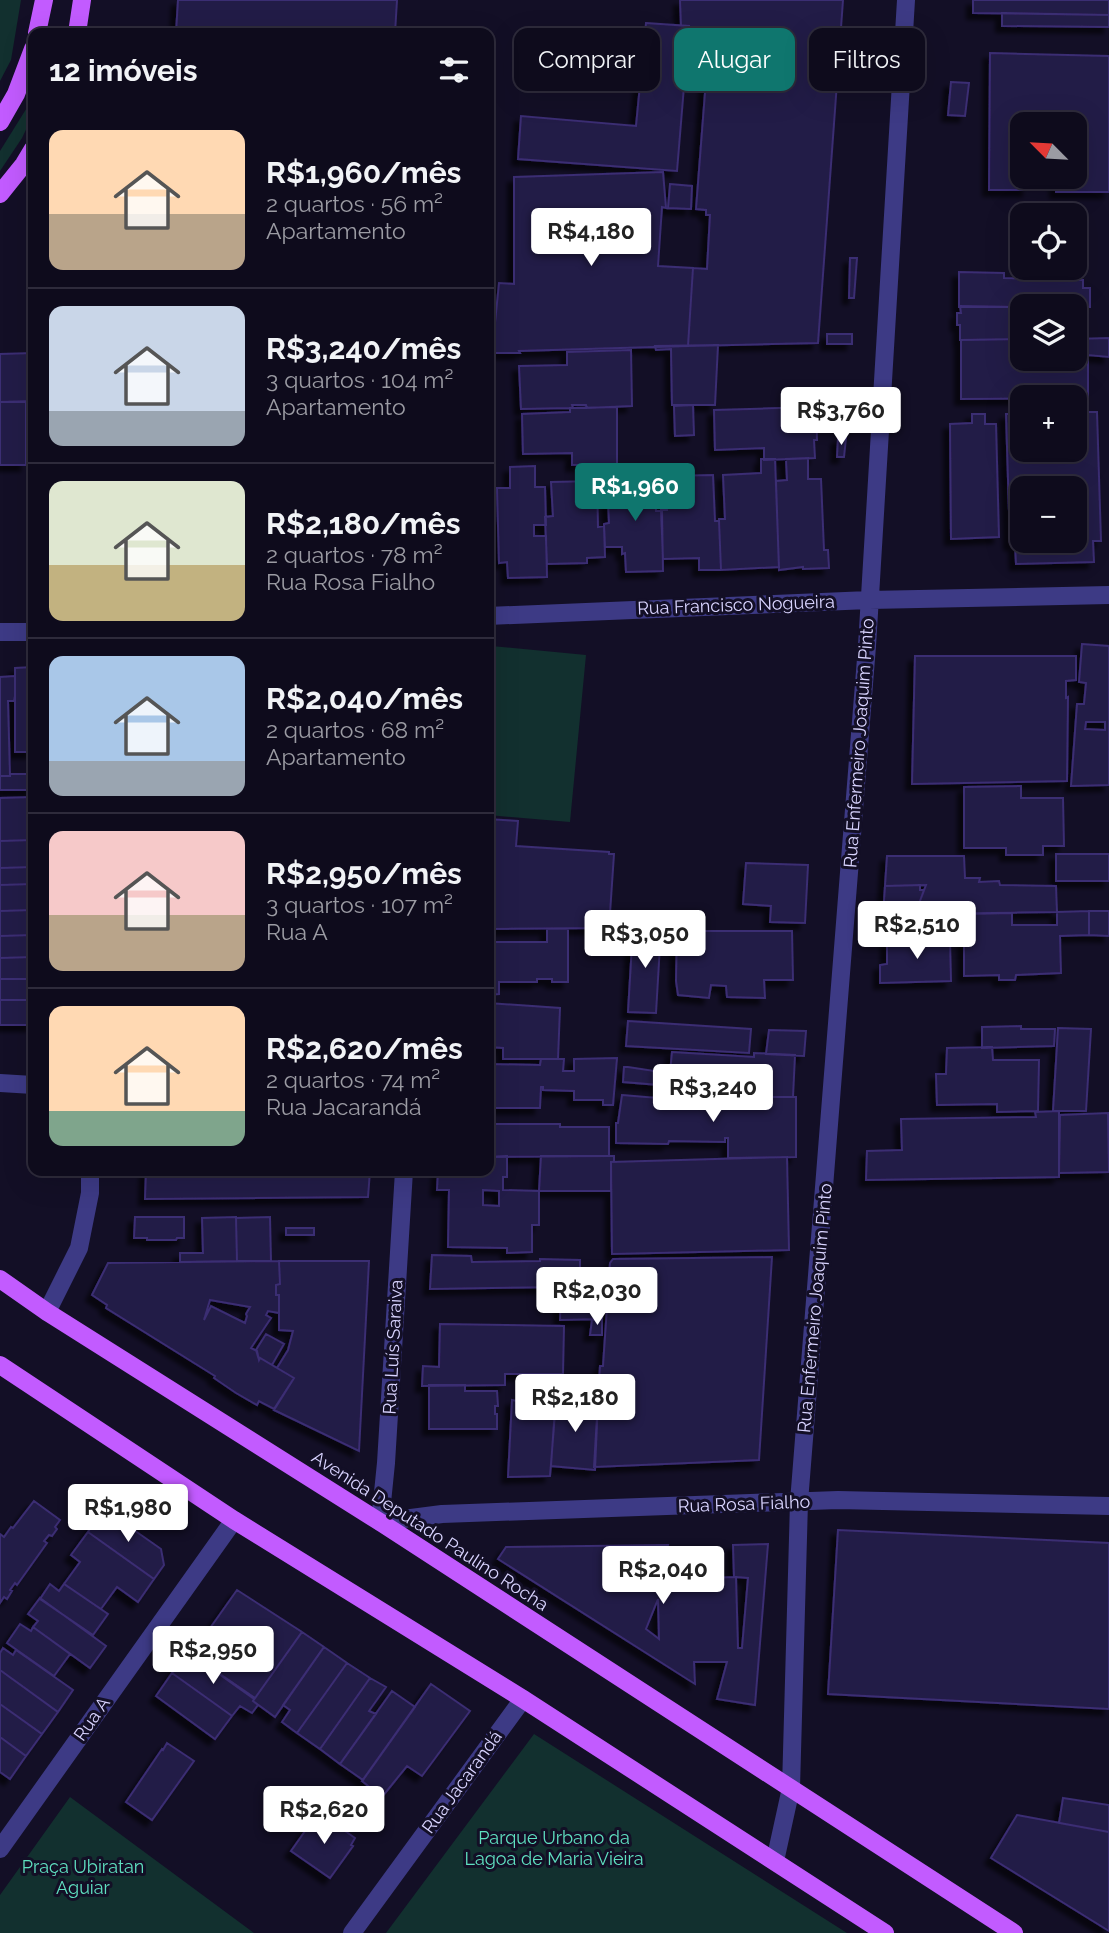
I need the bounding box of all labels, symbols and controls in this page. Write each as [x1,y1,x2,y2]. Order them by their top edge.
chip: Comprar [514,28,660,91]
chip: Alugar [674,28,795,91]
chip: Filtros [809,28,925,91]
icon: filters [435,51,473,89]
text: 12 imóveis [49,53,198,88]
north arrow [1010,112,1087,189]
map controls [1010,112,1087,553]
text: R$1,960/mês [266,155,461,190]
icon: home [105,158,189,242]
text: 2 quartos · 56 m² [266,190,443,217]
button: locate [1010,203,1087,280]
pin: R$4,180 [526,208,656,268]
text: Apartamento [266,217,406,244]
text: R$4,180 [547,217,635,244]
button: layers [1010,294,1087,371]
text: R$3,240/mês [266,331,461,366]
icon: home [105,334,189,418]
text: 3 quartos · 104 m² [266,366,453,393]
button: + [1010,385,1087,462]
pin: R$3,760 [776,388,906,447]
text: Apartamento [266,393,406,420]
text: R$3,760 [797,396,885,423]
pin: R$1,960 [570,463,700,523]
text: R$1,960 [591,472,679,499]
button: − [1010,476,1087,553]
text: R$2,180/mês [266,506,461,541]
icon: home [105,509,189,593]
text: 2 quartos · 78 m² [266,541,443,568]
text: Rua Rosa Fialho [266,568,435,595]
street label: Rua Francisco Nogueira [637,591,835,618]
street label: Rua Enfermeiro Joaquim Pinto [839,617,878,869]
text: R$2,040/mês [266,681,463,716]
icon: home [105,684,189,768]
text: 2 quartos · 68 m² [266,716,444,743]
text: Apartamento [266,743,406,770]
text: R$2,950/mês [266,856,462,891]
icon: home [105,859,189,943]
text: 3 quartos · 107 m² [266,891,453,918]
pin: R$2,510 [852,902,982,961]
text: R$2,510 [874,910,960,937]
pin: R$3,050 [580,911,710,970]
text: Rua A [266,918,328,945]
text: R$3,050 [601,919,689,946]
text: R$2,620/mês [266,1031,463,1066]
icon: home [105,1034,189,1118]
pin: R$3,240 [648,1064,778,1124]
text: 2 quartos · 74 m² [266,1066,440,1093]
text: R$3,240 [669,1073,757,1100]
text: Rua Jacarandá [266,1093,422,1120]
street label: Rua Enfermeiro Joaquim Pinto [793,1182,836,1434]
pin: R$2,030 [532,1268,662,1327]
text: R$2,030 [552,1276,642,1303]
street label: Rua Luís Saraiva [378,1279,407,1415]
pin: R$2,180 [510,1374,640,1434]
text: R$2,180 [531,1383,619,1410]
street label: Avenida Deputado Paulino Rocha [308,1446,552,1615]
pin: R$1,980 [63,1484,193,1544]
street label: Rua Rosa Fialho [677,1491,811,1516]
text: R$1,980 [84,1493,172,1520]
pin: R$2,040 [598,1546,728,1606]
text: R$2,040 [618,1555,708,1582]
pin: R$2,950 [148,1626,278,1686]
text: R$2,950 [169,1635,257,1662]
street label: Rua A [69,1693,114,1745]
street label: Rua Jacarandá [417,1726,506,1837]
pin: R$2,620 [259,1786,389,1846]
text: R$2,620 [279,1795,369,1822]
park label: Parque Urbano da Lagoa de Maria Vieira [464,1827,644,1869]
park label: Praça Ubiratan Aguiar [22,1856,144,1898]

